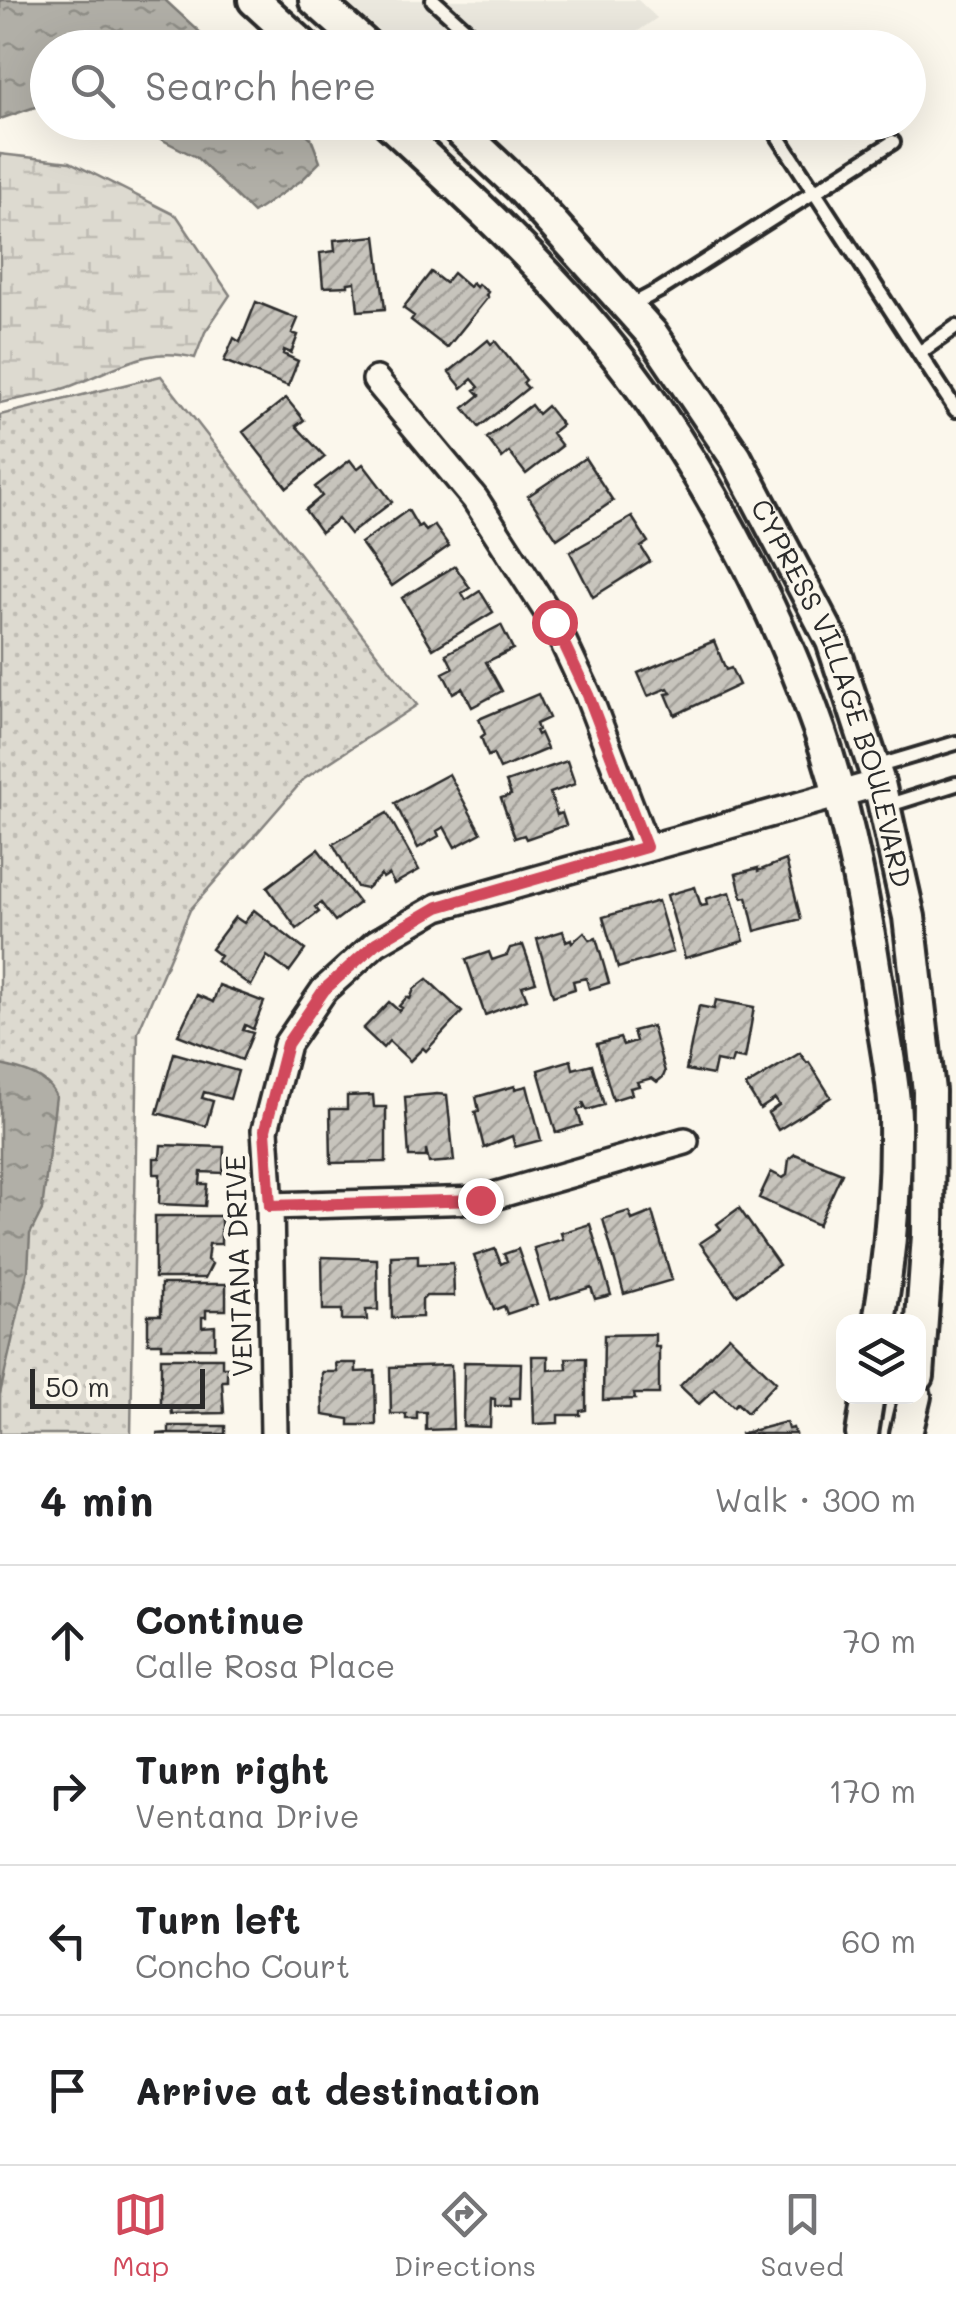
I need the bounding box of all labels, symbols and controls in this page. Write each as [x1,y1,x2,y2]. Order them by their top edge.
search box [30,30,926,140]
icon: search [65,58,120,113]
text: Search here [145,60,376,110]
street label: CYPRESS VILLAGE BOULEVARD [744,492,921,891]
route start [532,600,578,646]
street label: VENTANA DRIVE [216,1154,260,1378]
route end [458,1178,504,1224]
map controls [836,1314,926,1404]
button: layers [836,1314,926,1404]
scale bar [30,1364,205,1408]
text: 50 m [45,1368,110,1404]
text: 4 min [40,1472,153,1527]
text: Walk · 300 m [715,1478,916,1520]
text: Continue [135,1594,304,1644]
icon: ahead [40,1613,95,1668]
text: 70 m [843,1619,916,1661]
text: Calle Rosa Place [135,1644,395,1686]
text: Turn right [135,1744,329,1794]
icon: right [40,1763,95,1818]
text: 170 m [828,1769,916,1811]
text: Ventana Drive [135,1794,360,1836]
text: Turn left [135,1894,301,1944]
icon: left [40,1913,95,1968]
text: 60 m [841,1919,916,1961]
text: Concho Court [135,1944,350,1986]
icon: arrive [40,2063,95,2118]
text: Arrive at destination [135,2065,540,2115]
tab: Map [112,2187,169,2283]
tab: Directions [394,2187,536,2283]
tab: Saved [761,2187,844,2283]

